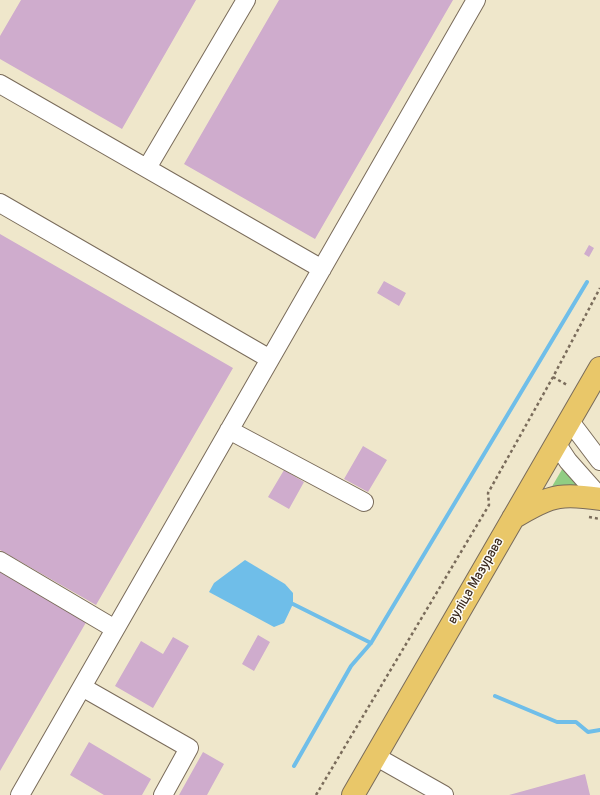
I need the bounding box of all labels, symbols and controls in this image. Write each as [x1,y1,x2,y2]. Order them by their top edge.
street label: вуліца Мазурава [445,535,507,627]

